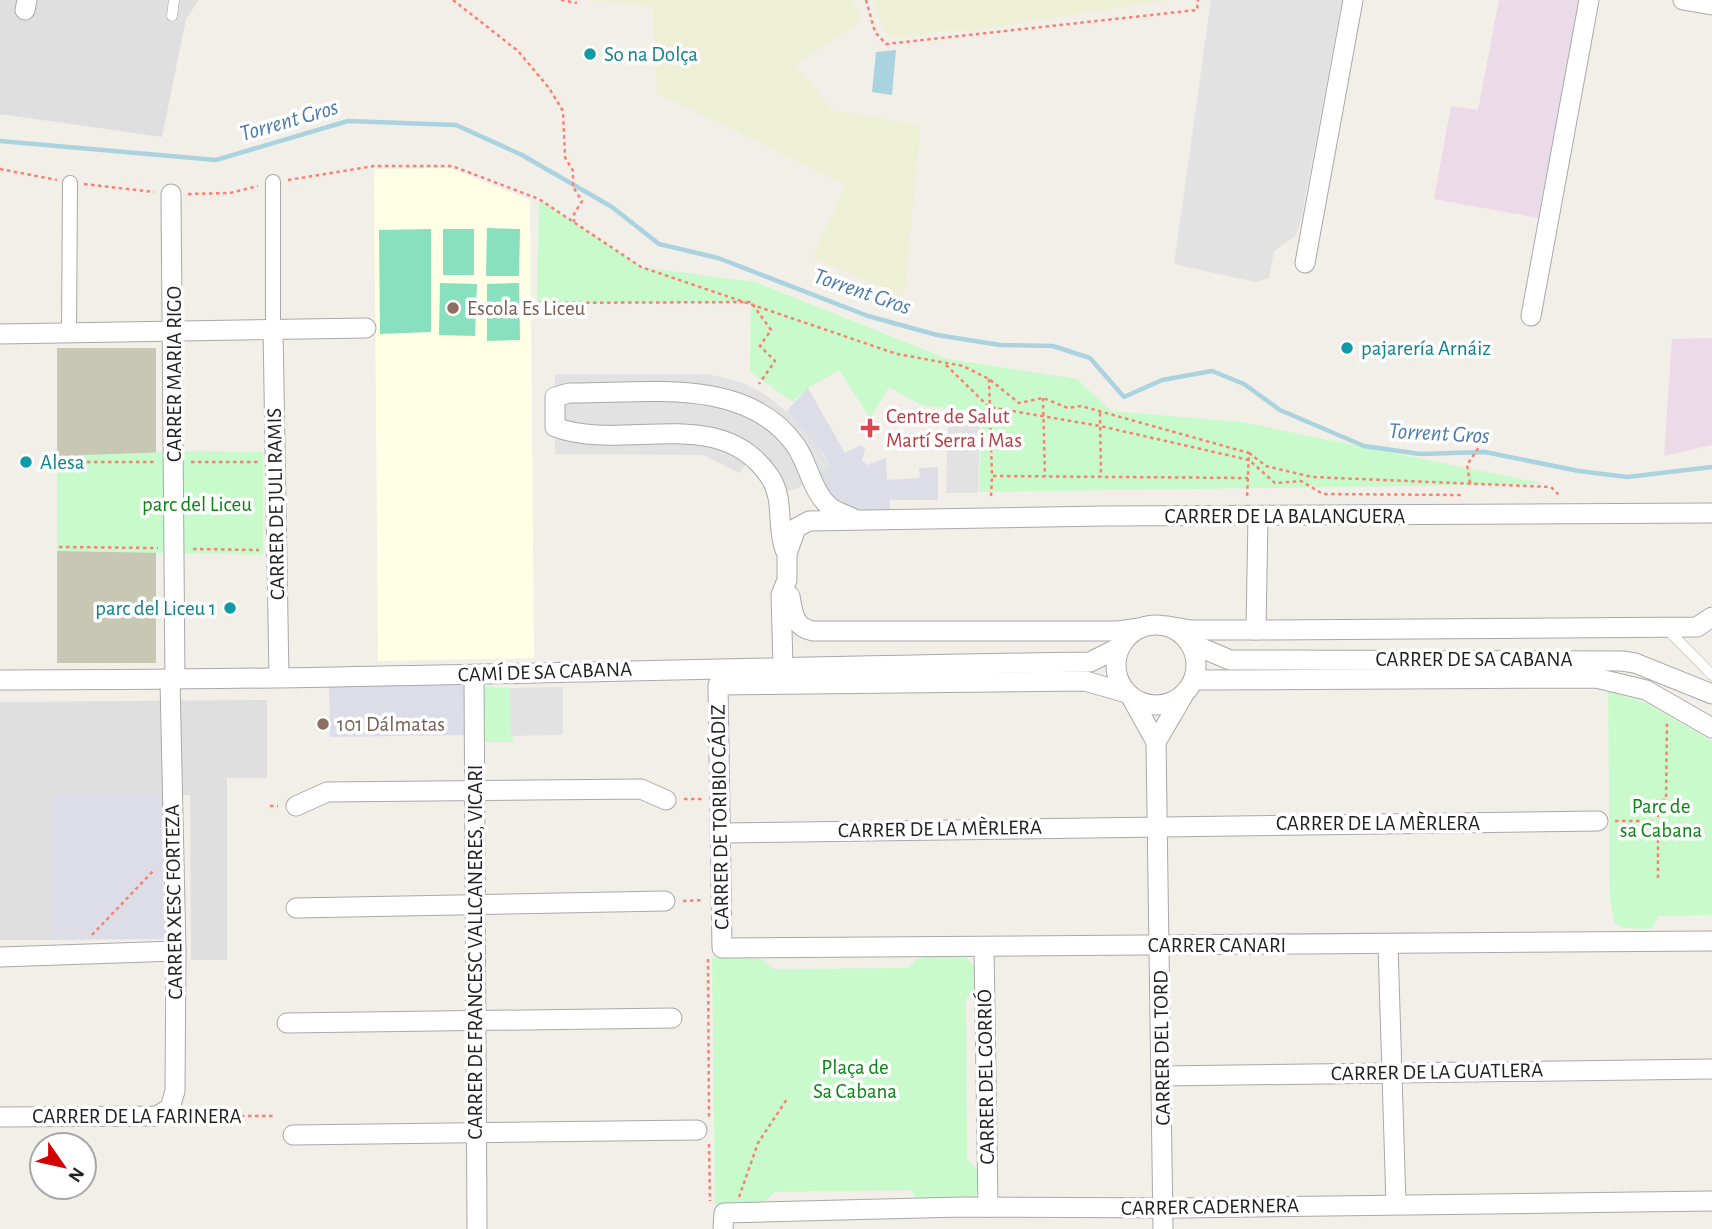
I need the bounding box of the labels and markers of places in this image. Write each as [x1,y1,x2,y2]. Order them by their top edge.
place label: So na Dolça [604,44,698,65]
marker: So na Dolça [582,46,598,62]
place label: Escola Es Liceu [467,298,586,319]
marker: Escola Es Liceu [445,300,461,316]
place label: pajarería Arnáiz [1361,338,1491,359]
marker: pajarería Arnáiz [1339,340,1355,356]
place label: Centre de Salut Martí Serra i Mas [886,406,1022,451]
marker: Centre de Salut Martí Serra i Mas [860,418,880,438]
place label: Alesa [40,452,85,473]
marker: Alesa [18,454,34,470]
place label: parc del Liceu 1 [95,598,216,619]
marker: parc del Liceu 1 [222,600,238,616]
place label: 101 Dálmatas [337,714,445,735]
marker: 101 Dálmatas [315,716,331,732]

